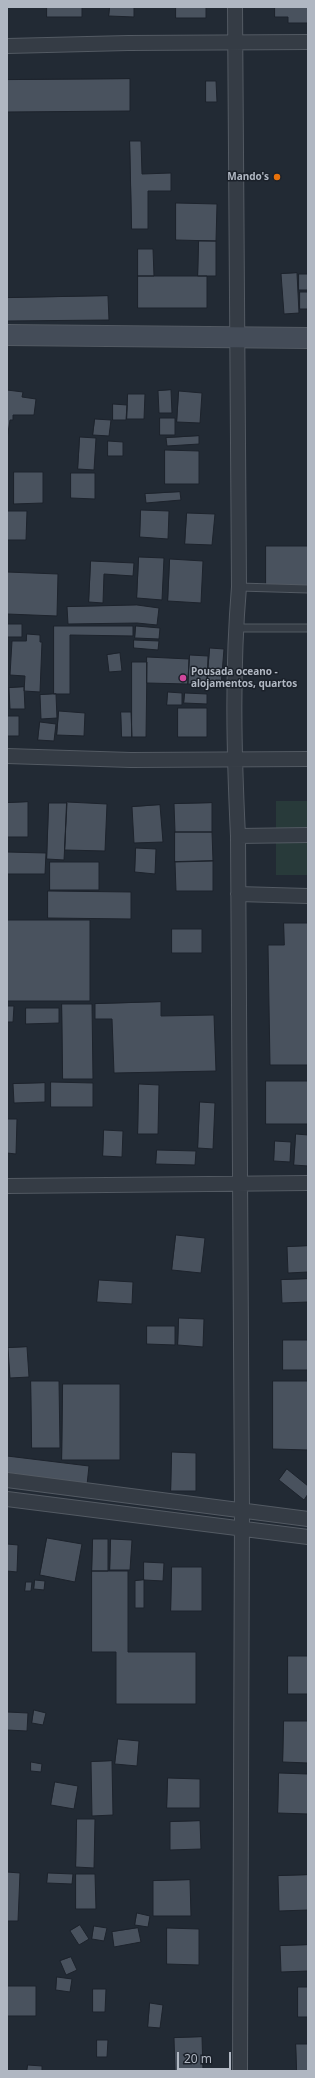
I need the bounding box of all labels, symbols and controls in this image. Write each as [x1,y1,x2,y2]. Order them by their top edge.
place label: Mando's [227,171,269,183]
marker: Mando's [272,172,282,182]
place label: Pousada oceano - alojamentos, quartos [191,666,297,690]
marker: Pousada oceano - alojamentos, quartos [178,673,188,683]
scale bar [179,2044,233,2070]
text: 20 m [184,2050,212,2067]

